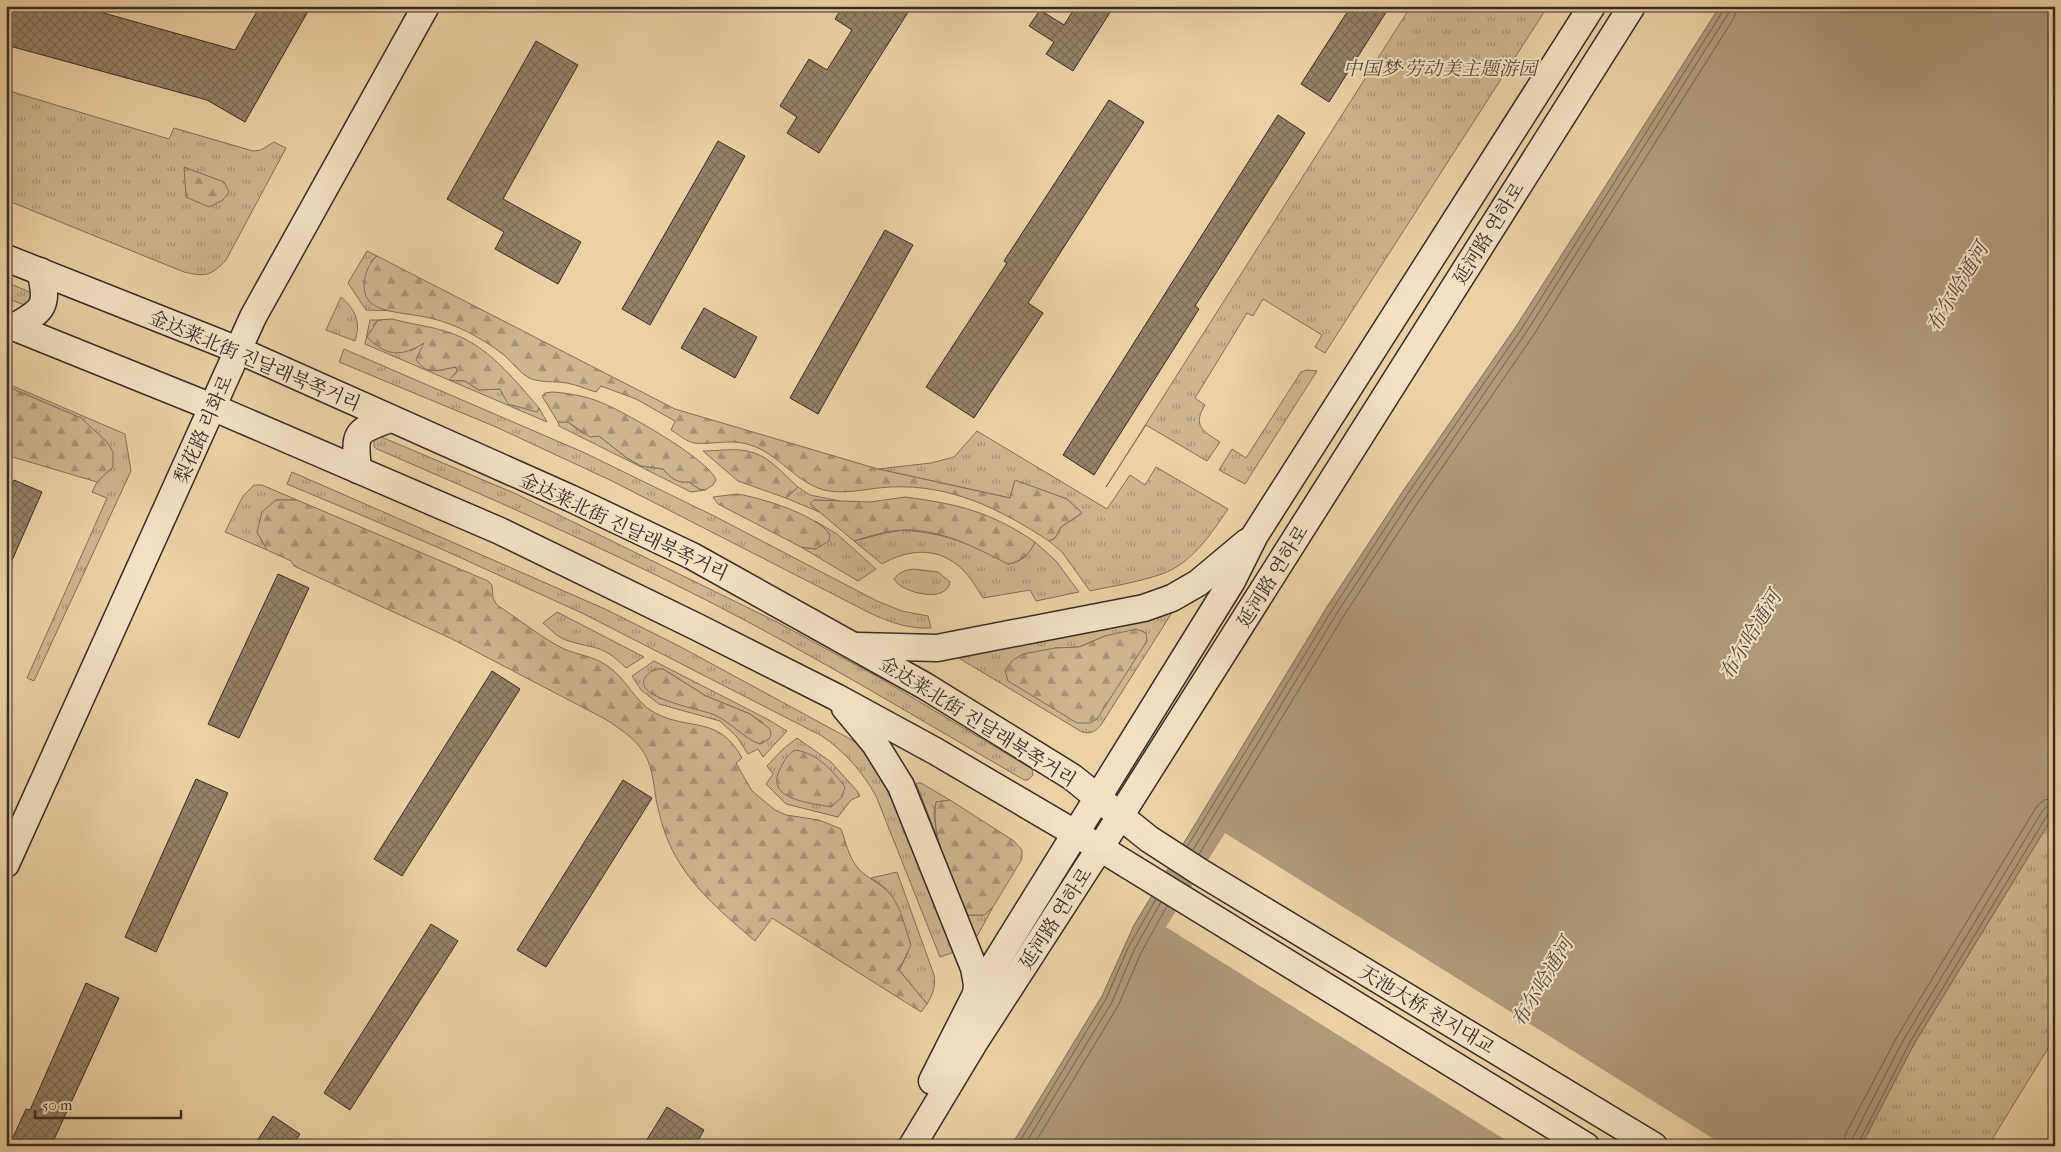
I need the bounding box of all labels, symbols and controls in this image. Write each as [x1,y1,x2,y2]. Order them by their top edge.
park label: 中国梦·劳动美主题游园 [1343,58,1540,80]
street label: 延河路 연하로 [1449,178,1529,289]
water label: 布尔哈通河 [1922,236,1995,336]
street label: 金达莱北街 진달래북쪽거리 [146,306,364,416]
street label: 梨花路 리화로 [170,372,238,487]
street label: 金达莱北街 진달래북쪽거리 [516,469,731,585]
street label: 延河路 연하로 [1233,521,1313,632]
water label: 布尔哈通河 [1715,584,1788,684]
street label: 金达莱北街 진달래북쪽거리 [875,652,1080,791]
street label: 延河路 연하로 [1015,864,1097,973]
water label: 布尔哈通河 [1507,931,1580,1031]
street label: 天池大桥 천지대교 [1355,961,1498,1059]
scale bar [35,1087,181,1119]
text: 50 m [42,1096,73,1114]

